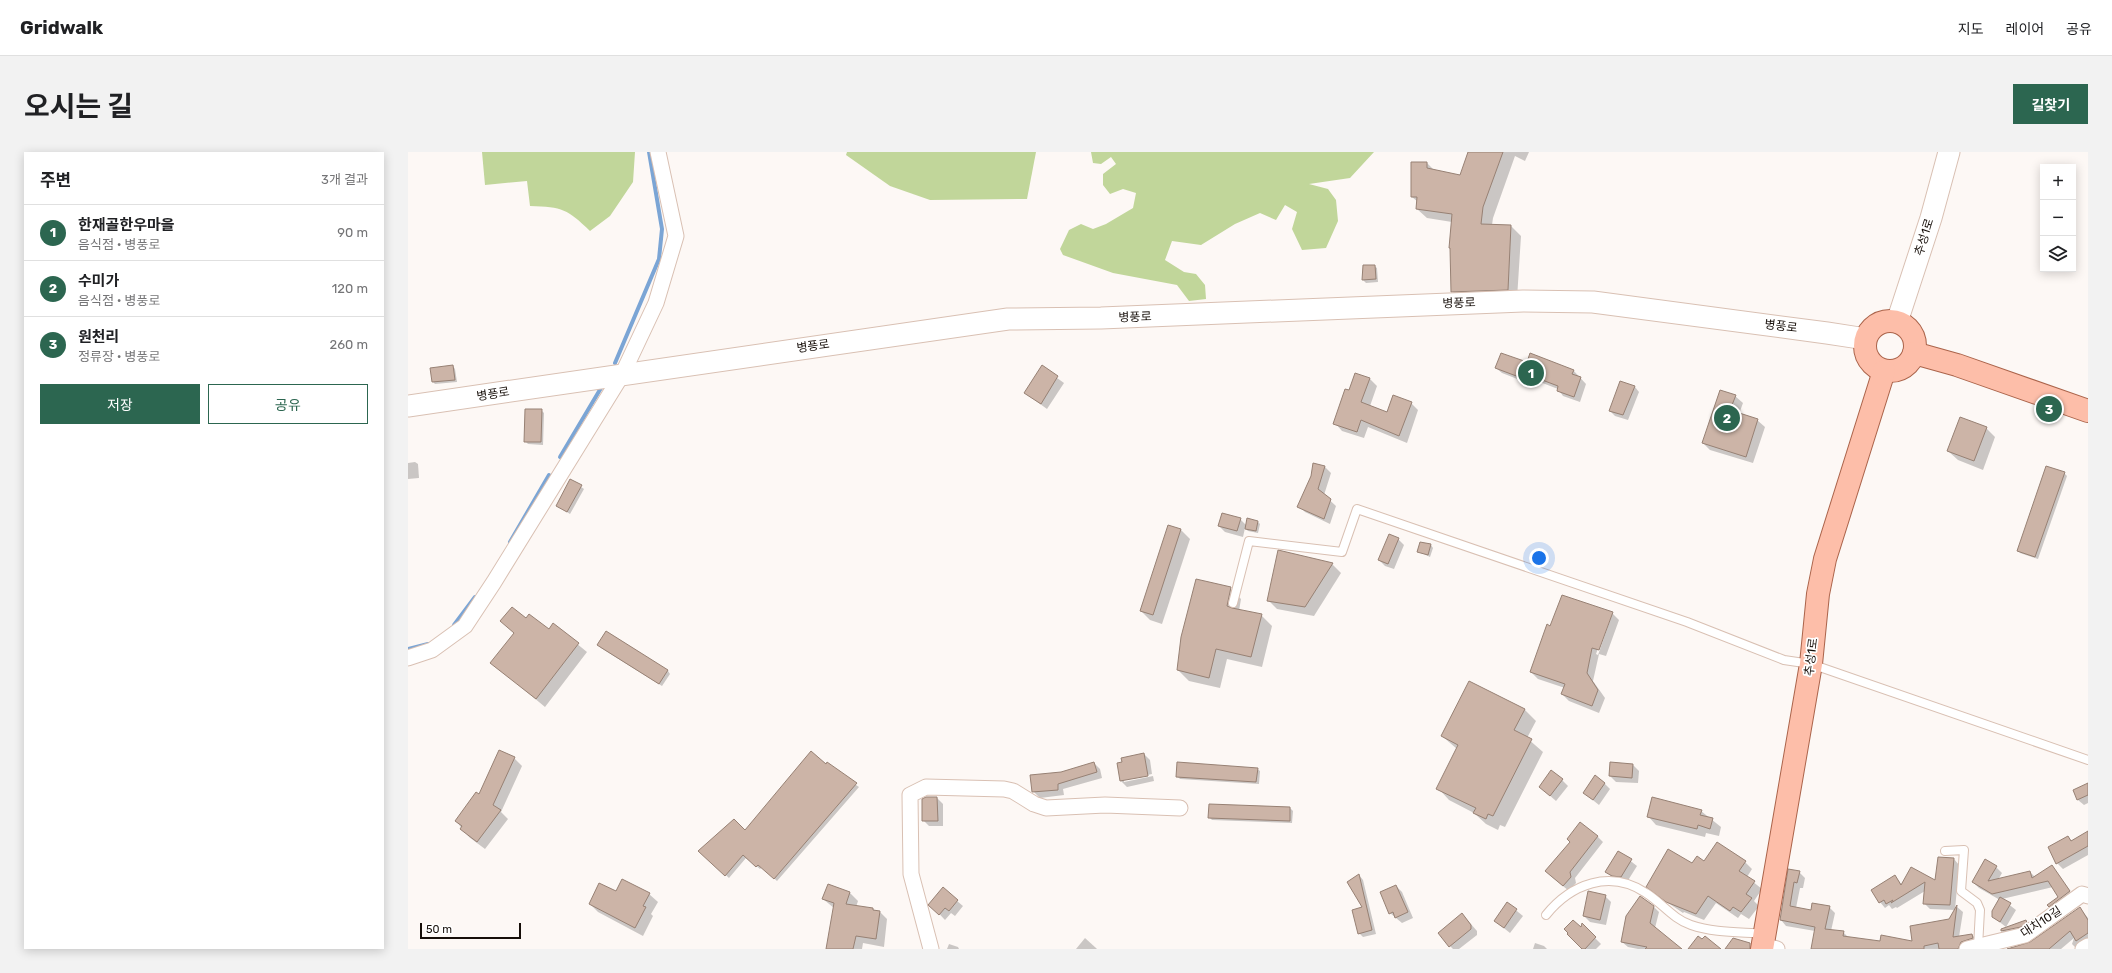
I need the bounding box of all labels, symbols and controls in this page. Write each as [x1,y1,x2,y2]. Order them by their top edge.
text: Gridwalk [20,16,103,39]
text: 지도 [1958,21,1984,38]
text: 레이어 [2006,21,2044,38]
text: 공유 [2066,21,2092,38]
button: 길찾기 [2013,84,2088,124]
text: 오시는 길 [24,90,133,123]
map controls [2040,164,2076,272]
button: + [2040,164,2076,200]
text: 주변 [40,170,71,190]
text: 3개 결과 [321,172,368,187]
button: − [2040,200,2076,236]
text: 한재골한우마을 [78,216,175,234]
street label: 추성1로 [1912,217,1936,257]
text: 1 [50,225,56,240]
text: 90 m [337,225,368,240]
button: layers [2040,236,2076,272]
text: 음식점 · 병풍로 [78,237,160,252]
text: 수미가 [78,272,119,290]
text: 2 [49,281,57,296]
text: 120 m [332,281,368,296]
text: 음식점 · 병풍로 [78,293,160,308]
street label: 병풍로 [1442,295,1476,311]
street label: 병풍로 [1118,309,1152,325]
street label: 병풍로 [1764,317,1798,335]
text: 원천리 [78,328,119,346]
text: 3 [49,337,57,352]
text: 260 m [330,337,368,352]
street label: 병풍로 [796,337,830,355]
text: 정류장 · 병풍로 [78,349,160,364]
pin: 1 [1518,358,1544,388]
button: 저장 [40,384,200,424]
button: 공유 [208,384,368,424]
street label: 병풍로 [476,384,510,404]
pin: 3 [2036,394,2062,424]
pin: 2 [1714,403,1740,433]
your location [1529,548,1549,568]
street label: 추성1로 [1802,637,1820,677]
street label: 대치10길 [2018,904,2064,940]
scale bar [420,921,521,940]
text: 50 m [426,923,452,936]

